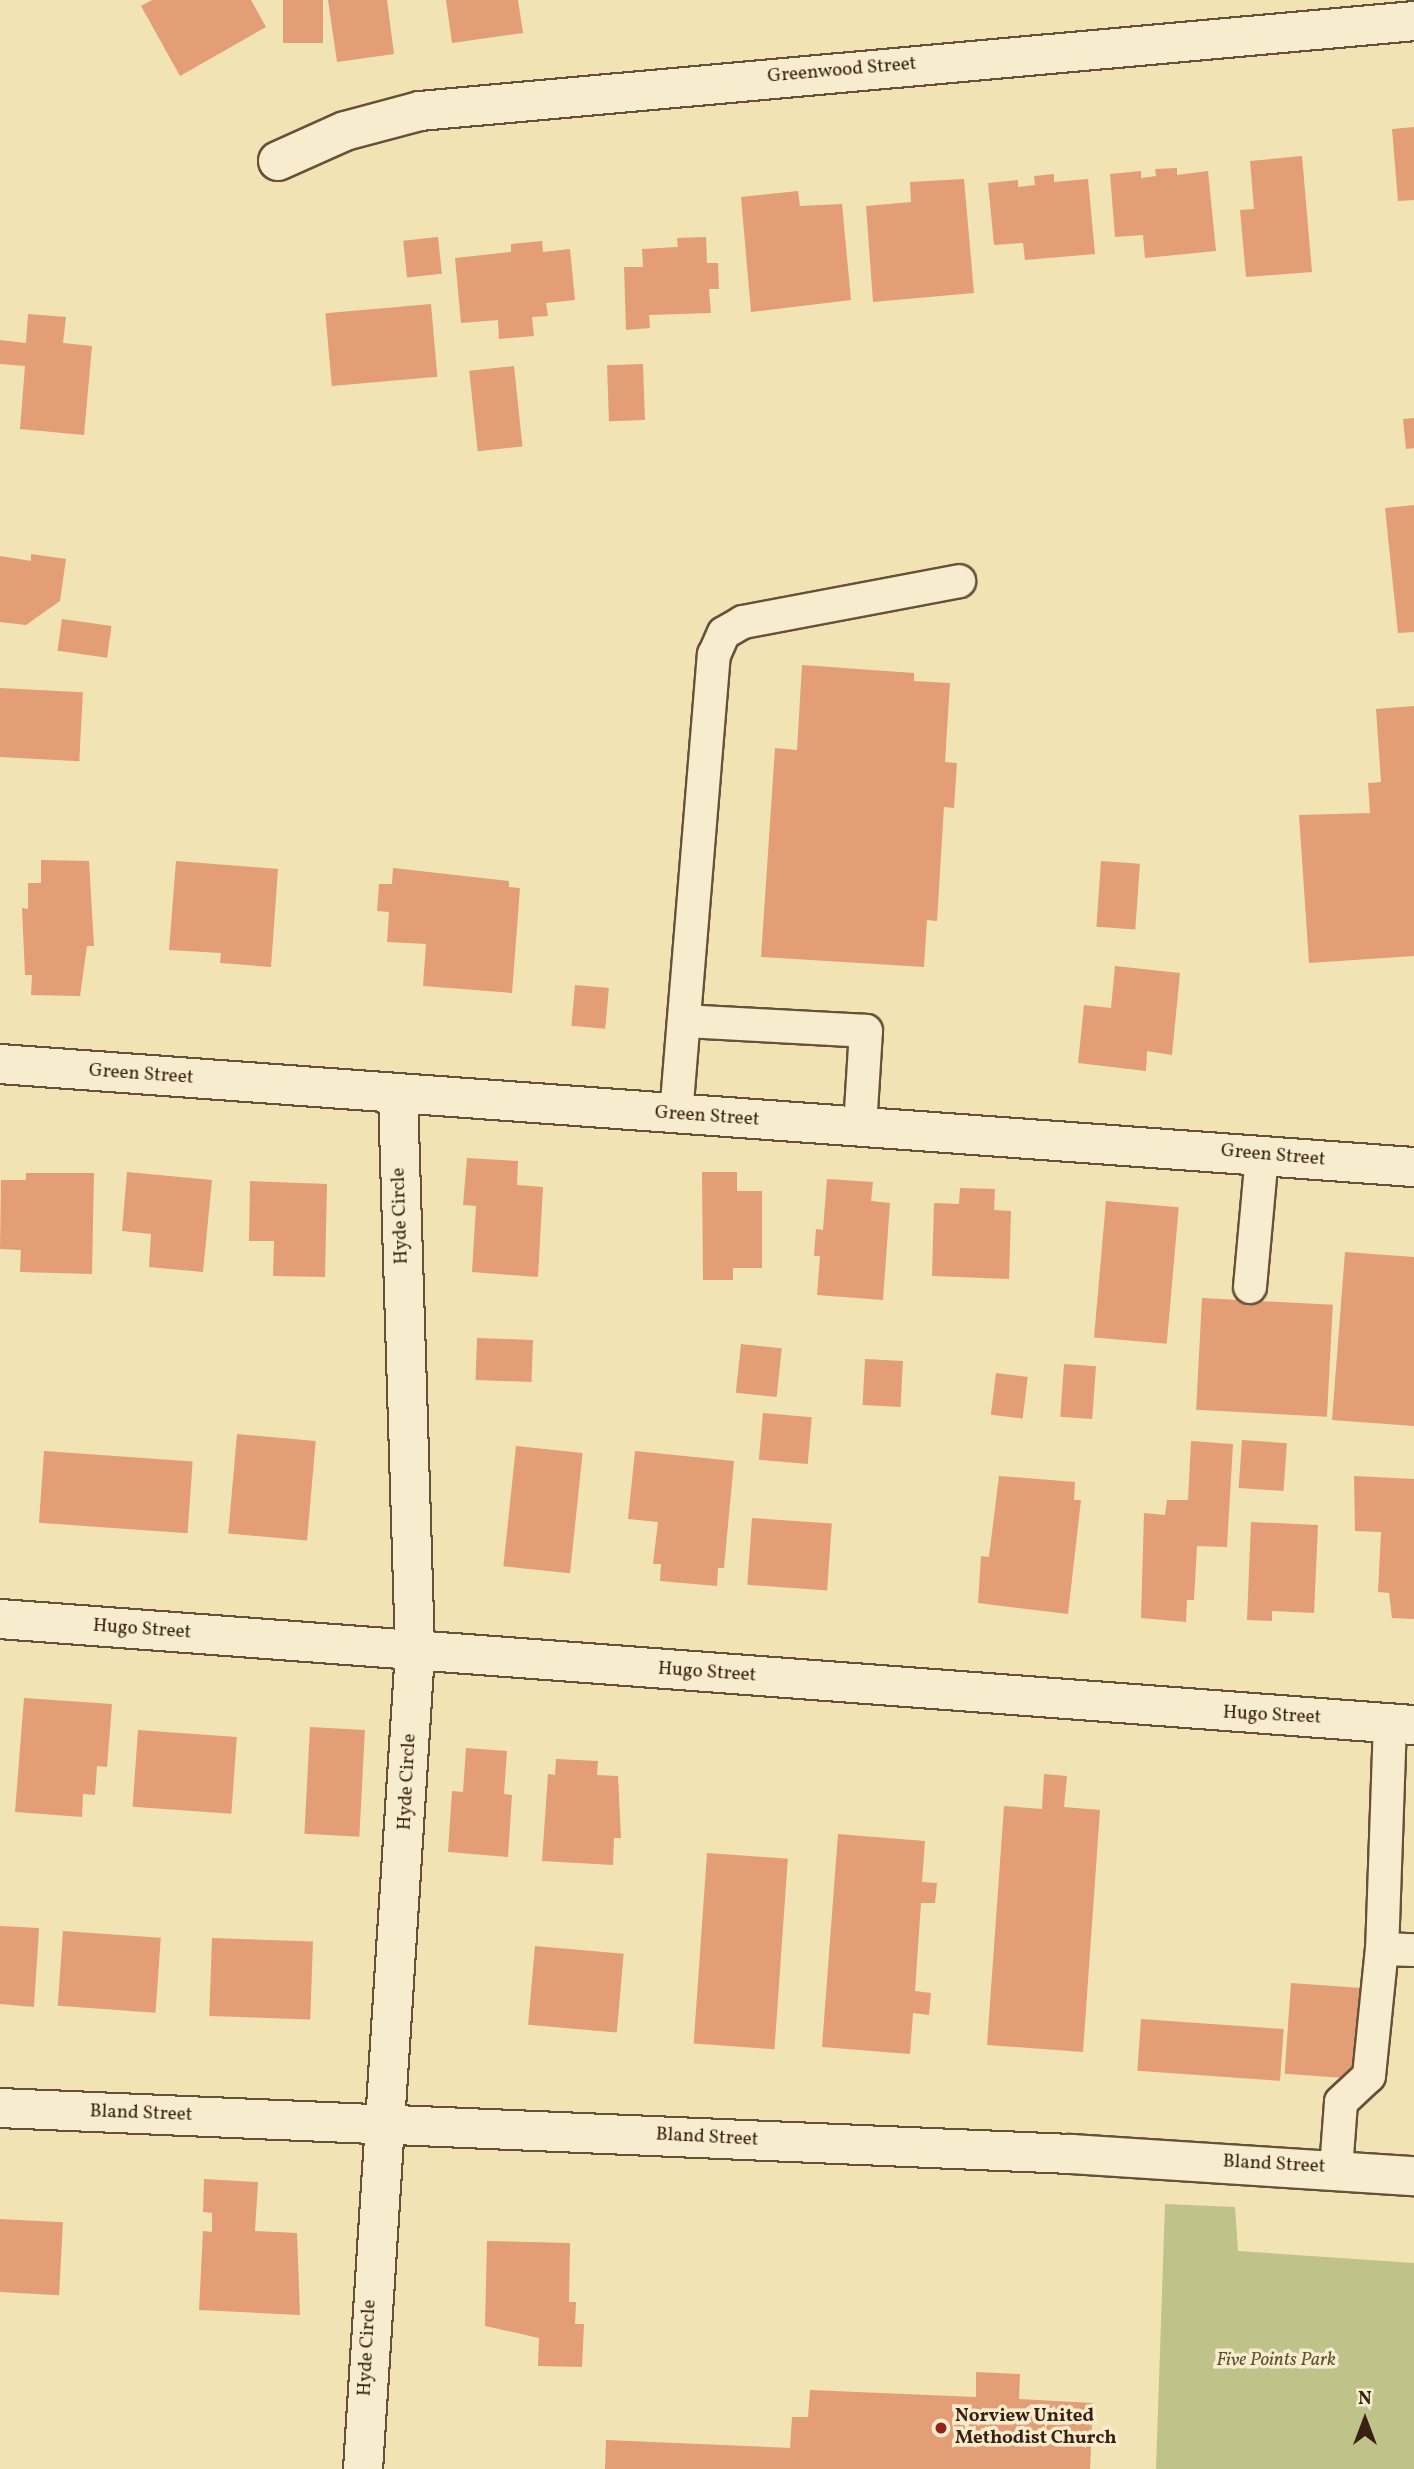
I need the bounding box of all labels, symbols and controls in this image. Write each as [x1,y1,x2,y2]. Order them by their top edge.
street label: Greenwood Street [767,53,917,89]
street label: Green Street [88,1060,194,1090]
street label: Green Street [654,1102,760,1132]
street label: Green Street [1220,1140,1326,1172]
street label: Hyde Circle [388,1167,414,1265]
street label: Hugo Street [92,1615,192,1645]
street label: Hugo Street [657,1658,757,1688]
street label: Hugo Street [1222,1702,1322,1730]
street label: Hyde Circle [394,1733,422,1831]
street label: Bland Street [89,2101,193,2127]
street label: Bland Street [655,2124,759,2152]
street label: Bland Street [1222,2151,1326,2179]
street label: Hyde Circle [354,2299,382,2397]
park label: Five Points Park [1216,2350,1336,2372]
north arrow [1330,2385,1400,2455]
text: N [1358,2386,1372,2412]
place label: Norview United Methodist Church [955,2406,1117,2450]
marker: Norview United Methodist Church [933,2420,949,2436]

